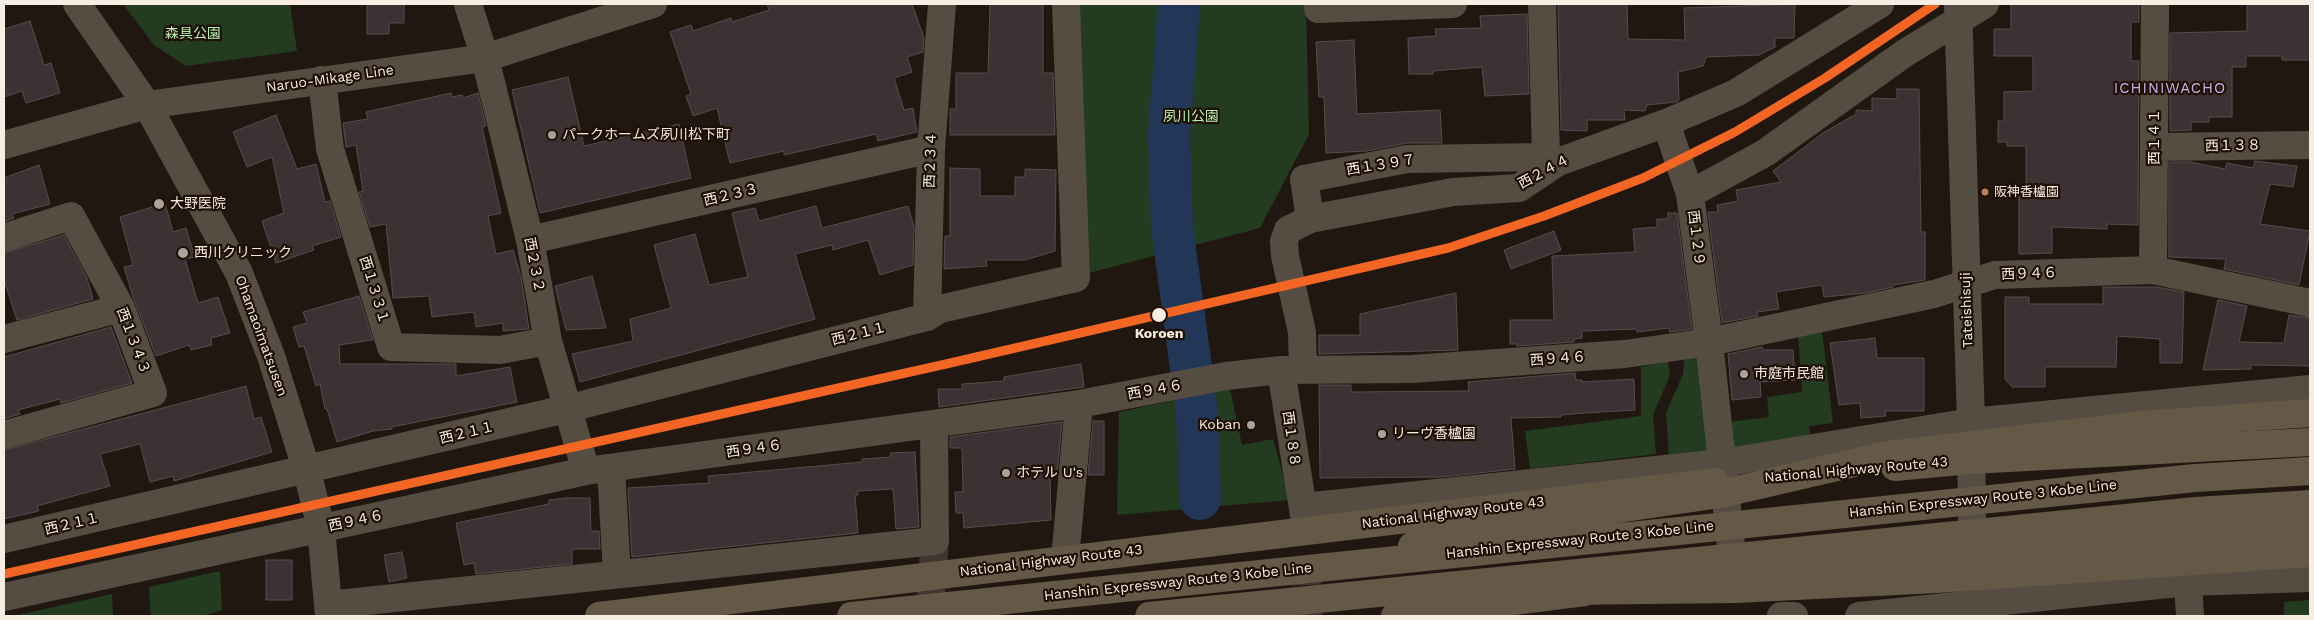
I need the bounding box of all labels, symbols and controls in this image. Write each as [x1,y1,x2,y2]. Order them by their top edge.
park label: 森具公園 [165,26,221,42]
street label: Naruo-Mikage Line [265,62,395,96]
district label: ICHINIWACHO [2112,80,2228,98]
park label: 夙川公園 [1163,109,1219,125]
street label: 西１４１ [2147,109,2163,165]
place label: パークホームズ夙川松下町 [562,127,730,143]
marker: パークホームズ夙川松下町 [546,129,558,141]
street label: 西２３４ [922,132,940,188]
street label: 西１３８ [2205,137,2261,155]
street label: 西１３９７ [1345,151,1417,179]
street label: 西２４４ [1515,151,1573,193]
street label: 西２３３ [702,181,760,209]
place label: 阪神香櫨園 [1994,184,2059,200]
marker: 阪神香櫨園 [1980,187,1990,197]
place label: 大野医院 [170,196,226,212]
marker: 大野医院 [152,197,166,211]
street label: 西１２９ [1684,209,1708,267]
street label: 西２３２ [520,236,548,294]
place label: 西川クリニック [194,245,292,261]
marker: 西川クリニック [176,246,190,260]
street label: 西１３３１ [356,254,392,326]
street label: 西９４６ [2001,265,2057,283]
street label: Tateishisuji [1957,272,1977,348]
street label: Ohamaoimatsusen [231,273,291,399]
street label: 西１３４３ [113,305,153,377]
marker: Koroen [1150,306,1168,324]
street label: 西２１１ [830,319,888,349]
place label: Koroen [1135,326,1183,342]
street label: 西９４６ [1529,349,1587,369]
place label: 市庭市民館 [1754,366,1824,382]
marker: 市庭市民館 [1738,368,1750,380]
street label: 西９４６ [1126,377,1184,403]
street label: 西１８８ [1279,410,1303,468]
place label: Koban [1199,417,1241,433]
street label: 西２１１ [438,419,496,447]
marker: Koban [1245,419,1257,431]
place label: リーヴ香櫨園 [1392,426,1476,442]
marker: リーヴ香櫨園 [1376,428,1388,440]
street label: 西９４６ [725,437,783,461]
street label: National Highway Route 43 [1764,454,1948,486]
place label: ホテル U's [1016,465,1083,481]
marker: ホテル U's [1000,467,1012,479]
street label: Hanshin Expressway Route 3 Kobe Line [1848,477,2118,521]
street label: National Highway Route 43 [1361,493,1545,533]
street label: 西９４６ [327,507,385,535]
street label: 西２１１ [43,510,101,538]
street label: Hanshin Expressway Route 3 Kobe Line [1445,518,1715,562]
street label: National Highway Route 43 [959,541,1143,581]
street label: Hanshin Expressway Route 3 Kobe Line [1043,560,1313,604]

